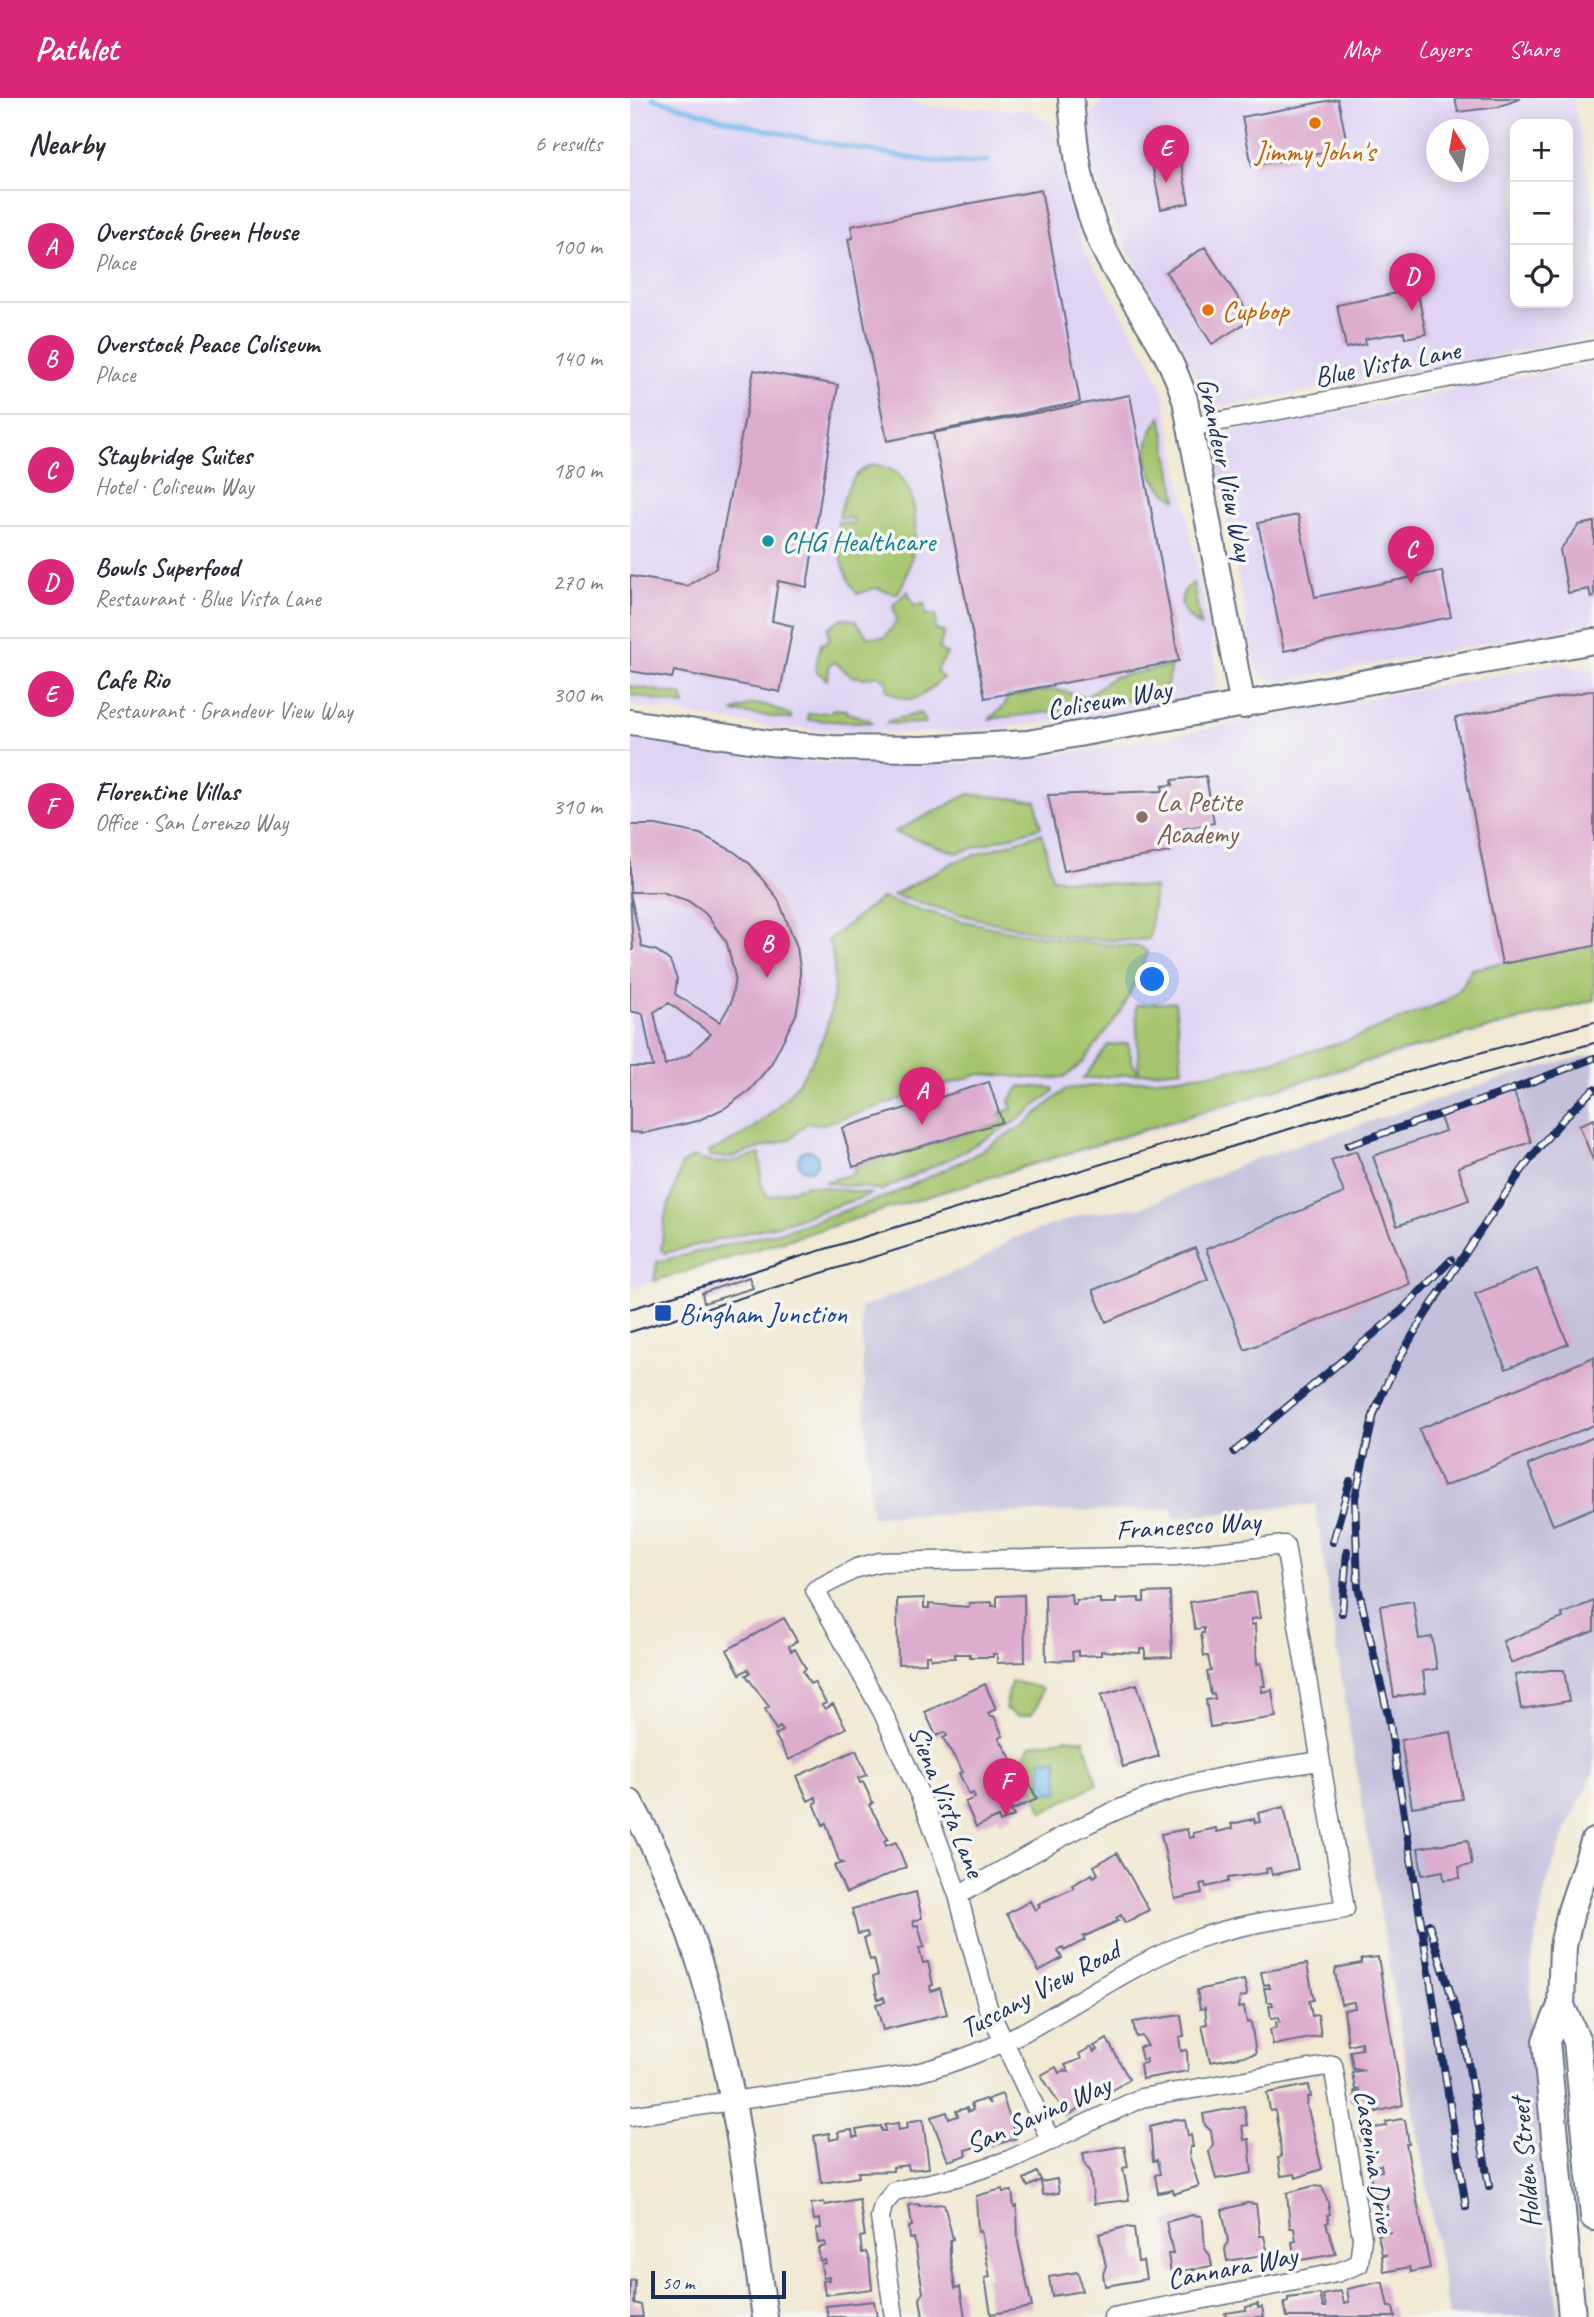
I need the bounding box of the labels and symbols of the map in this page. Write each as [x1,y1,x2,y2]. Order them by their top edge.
marker: Jimmy John's [1307,115,1323,131]
north arrow [1426,119,1489,182]
pin: E [1143,125,1189,183]
place label: Jimmy John's [1253,134,1377,169]
pin: D [1389,253,1435,311]
place label: Cupbop [1222,293,1291,328]
marker: Cupbop [1200,302,1216,318]
street label: Blue Vista Lane [1311,331,1465,394]
street label: Grandeur View Way [1190,374,1263,566]
place label: CHG Healthcare [782,524,937,559]
pin: C [1388,526,1434,584]
marker: CHG Healthcare [760,533,776,549]
street label: Coliseum Way [1044,670,1176,727]
place label: La Petite Academy [1156,784,1243,851]
marker: La Petite Academy [1134,809,1150,825]
pin: B [744,920,790,978]
your location [1135,962,1169,996]
pin: A [899,1067,945,1125]
place label: Bingham Junction [679,1296,848,1331]
marker: Bingham Junction [653,1303,673,1323]
street label: Francesco Way [1115,1502,1264,1548]
street label: Siena Vista Lane [901,1720,994,1884]
pin: F [983,1758,1029,1816]
street label: Tuscany View Road [954,1930,1129,2046]
street label: San Savino Way [960,2066,1118,2161]
street label: Casenina Drive [1346,2087,1404,2237]
street label: Holden Street [1502,2093,1548,2230]
street label: Cannara Way [1164,2237,1302,2297]
scale bar [651,2268,786,2300]

